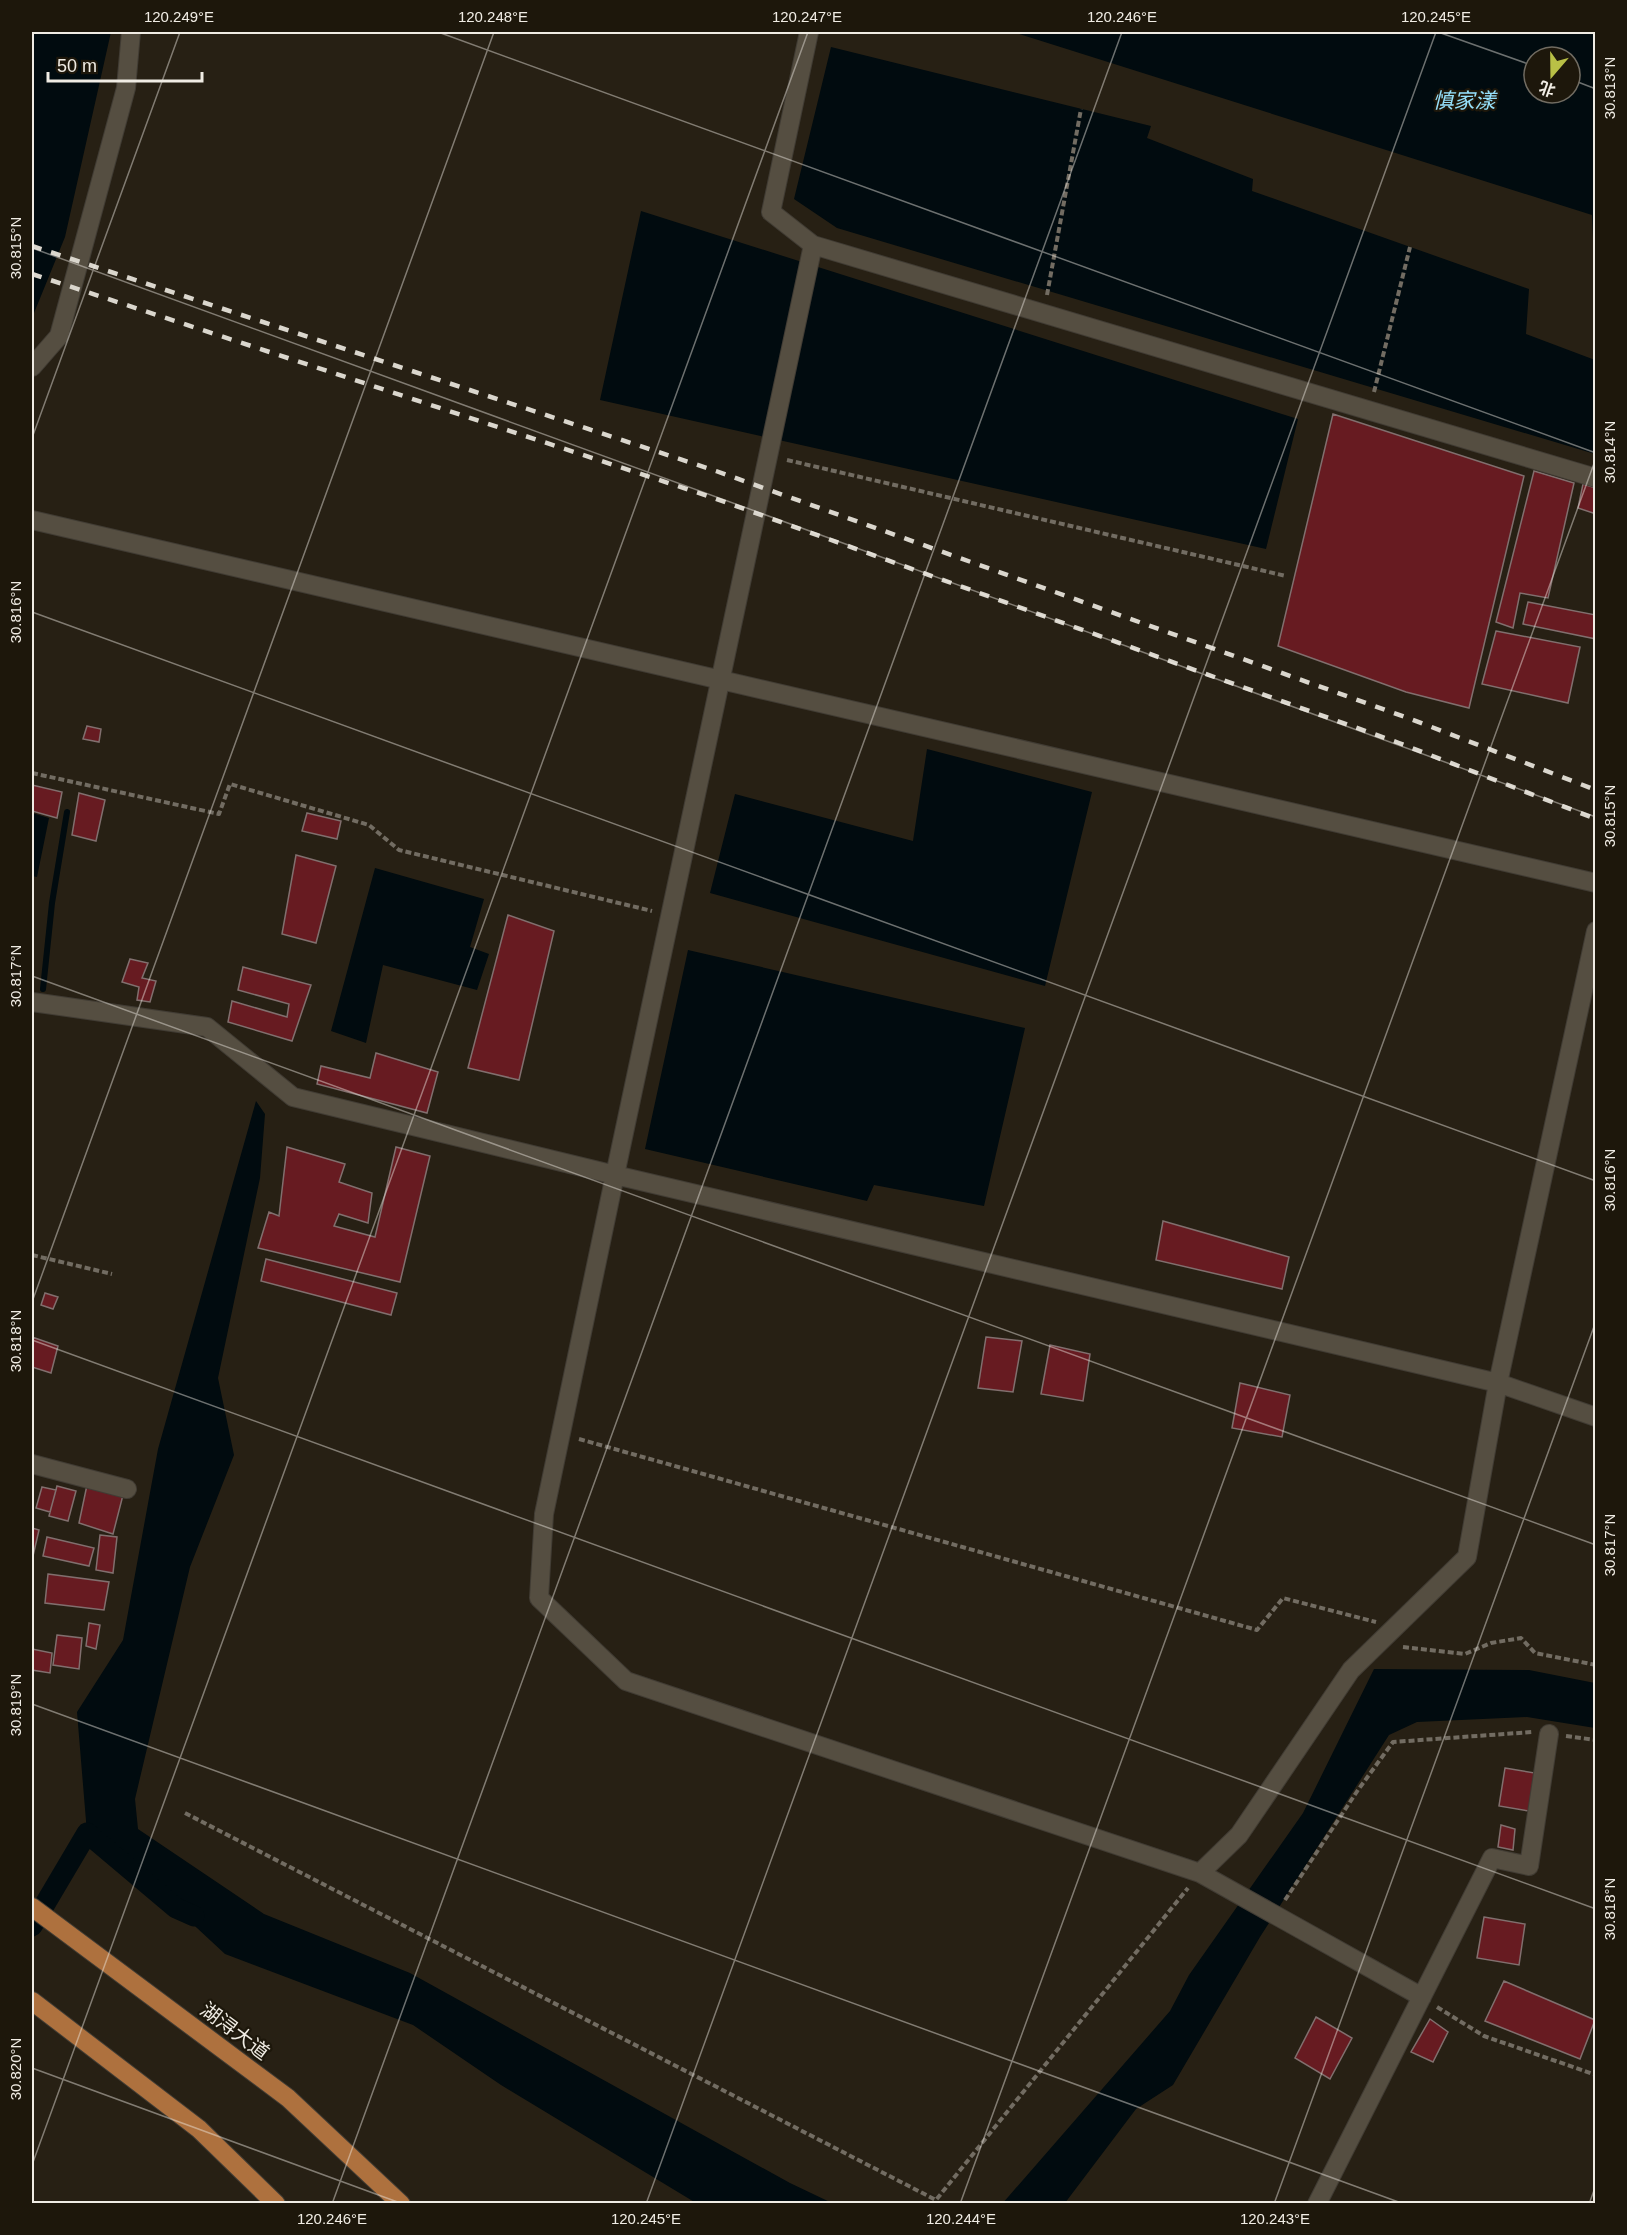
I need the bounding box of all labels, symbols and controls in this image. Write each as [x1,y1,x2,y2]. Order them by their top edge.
text: 120.249°E [144,8,214,25]
text: 120.248°E [458,8,528,25]
text: 120.247°E [772,8,842,25]
text: 120.246°E [1087,8,1157,25]
text: 120.245°E [1401,8,1471,25]
scale bar [48,45,202,83]
north arrow [1522,45,1582,105]
text: 50 m [57,56,97,76]
text: 30.813°N [1601,57,1618,119]
text: 北 [1537,78,1557,99]
water label: 慎家漾 [1433,89,1498,112]
text: 30.815°N [7,217,24,279]
text: 30.814°N [1601,421,1618,483]
text: 30.816°N [7,581,24,643]
text: 30.815°N [1601,785,1618,847]
text: 30.817°N [7,945,24,1007]
text: 30.816°N [1601,1149,1618,1211]
text: 30.818°N [7,1310,24,1372]
text: 30.817°N [1601,1514,1618,1576]
text: 30.819°N [7,1674,24,1736]
text: 30.818°N [1601,1878,1618,1940]
street label: 湖浔大道 [196,1998,274,2064]
text: 30.820°N [7,2038,24,2100]
text: 120.246°E [297,2210,367,2227]
text: 120.245°E [611,2210,681,2227]
text: 120.244°E [926,2210,996,2227]
text: 120.243°E [1240,2210,1310,2227]

